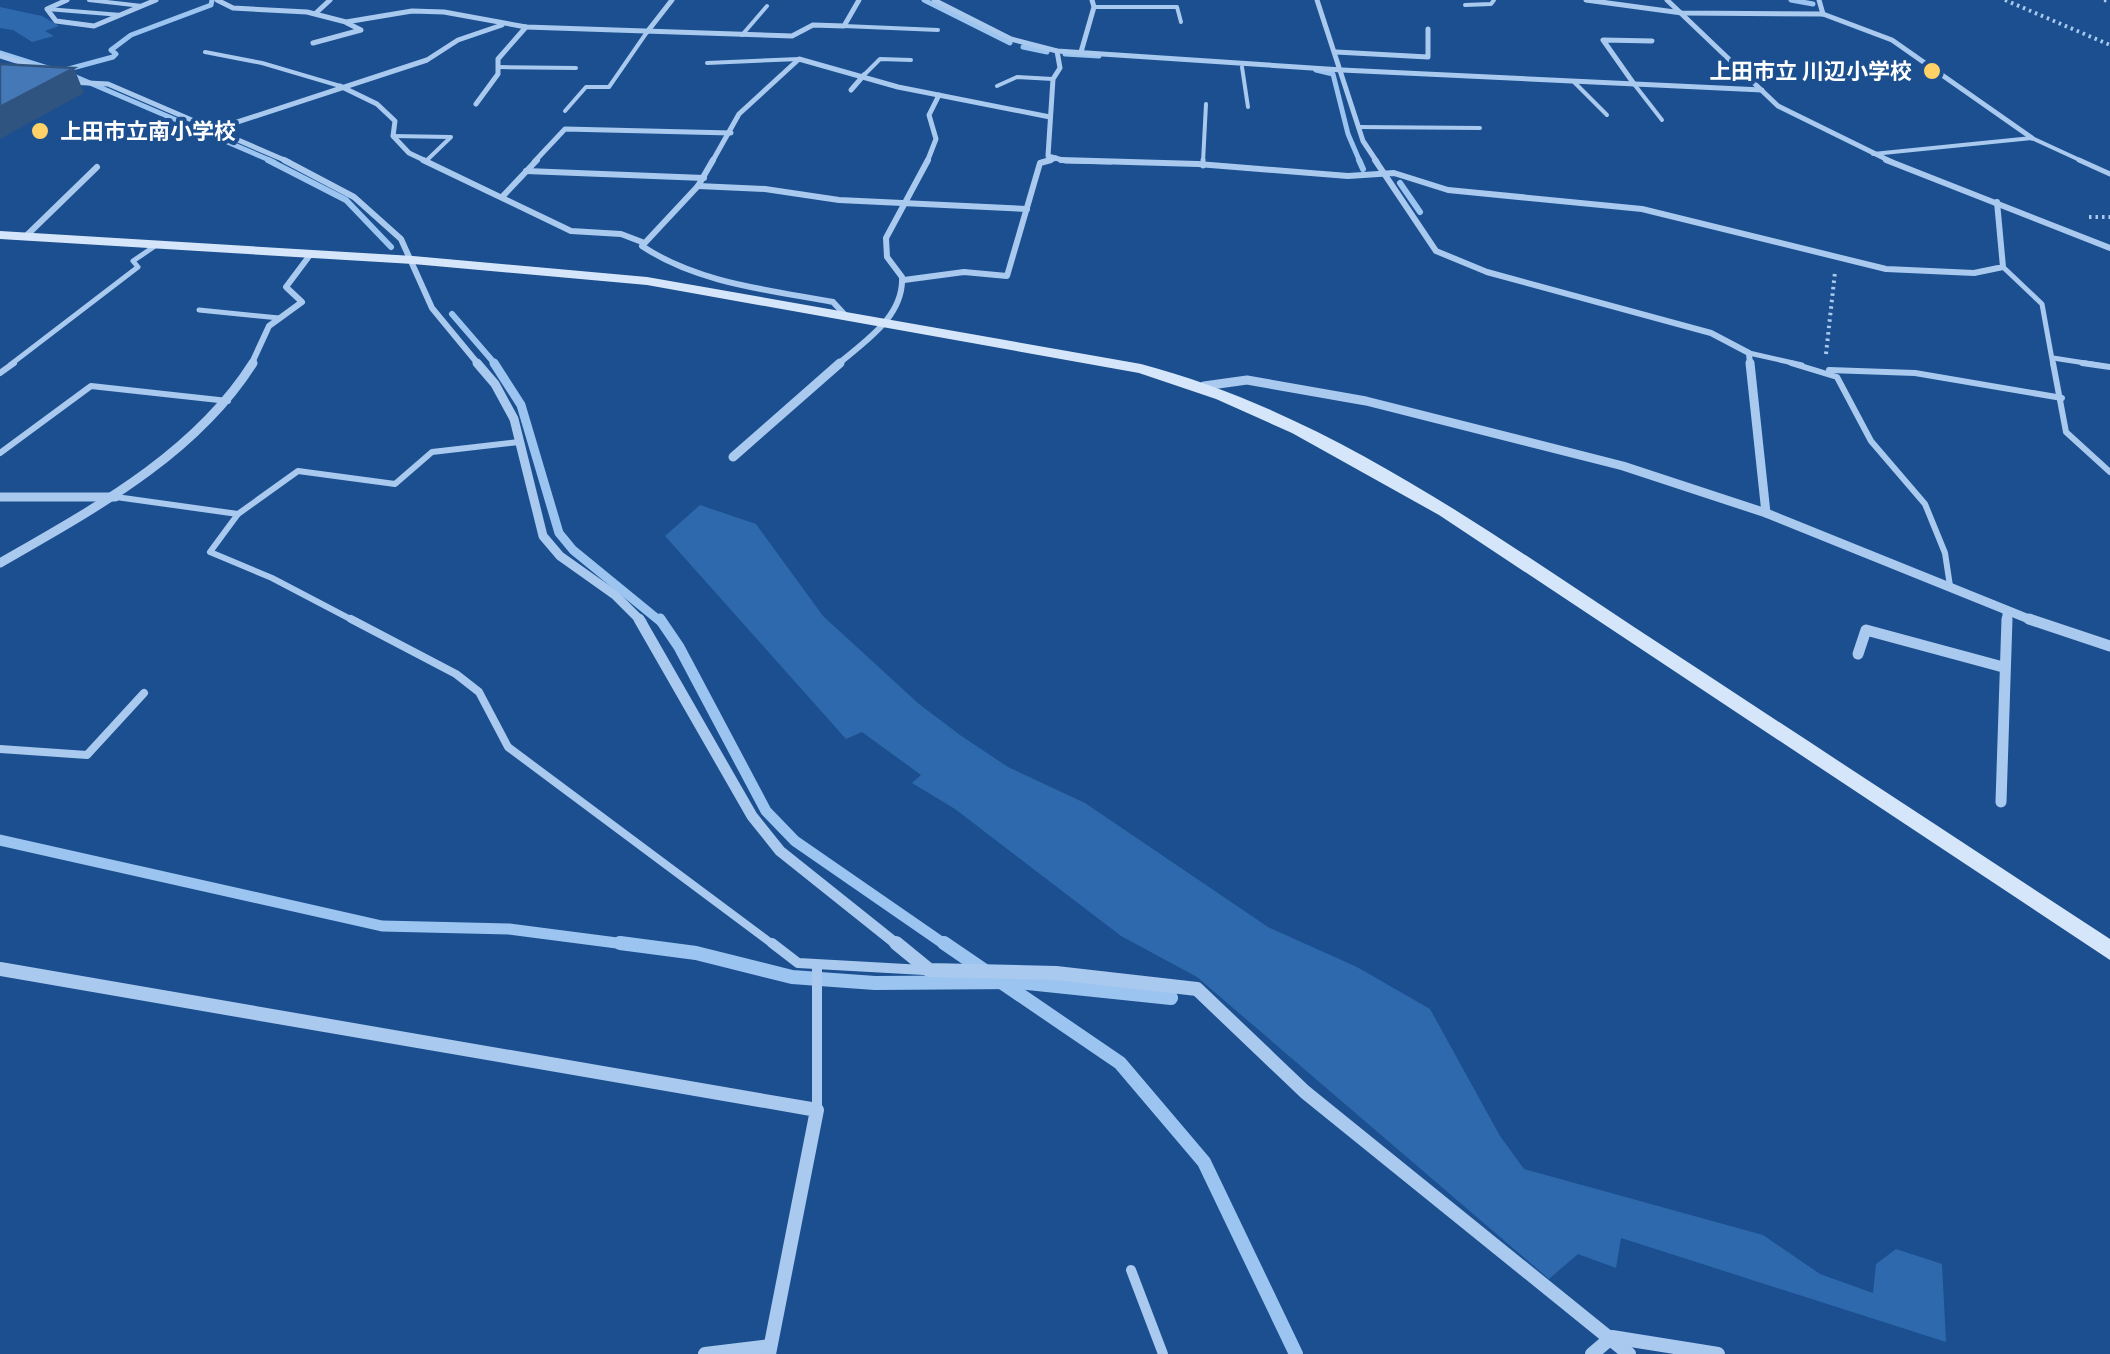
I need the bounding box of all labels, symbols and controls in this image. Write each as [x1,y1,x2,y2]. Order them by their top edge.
place label: 上田市立 川辺小学校 [1709,56,1912,87]
marker: 上田市立 川辺小学校 [1921,60,1943,82]
place label: 上田市立南小学校 [60,116,236,147]
marker: 上田市立南小学校 [29,120,51,142]

